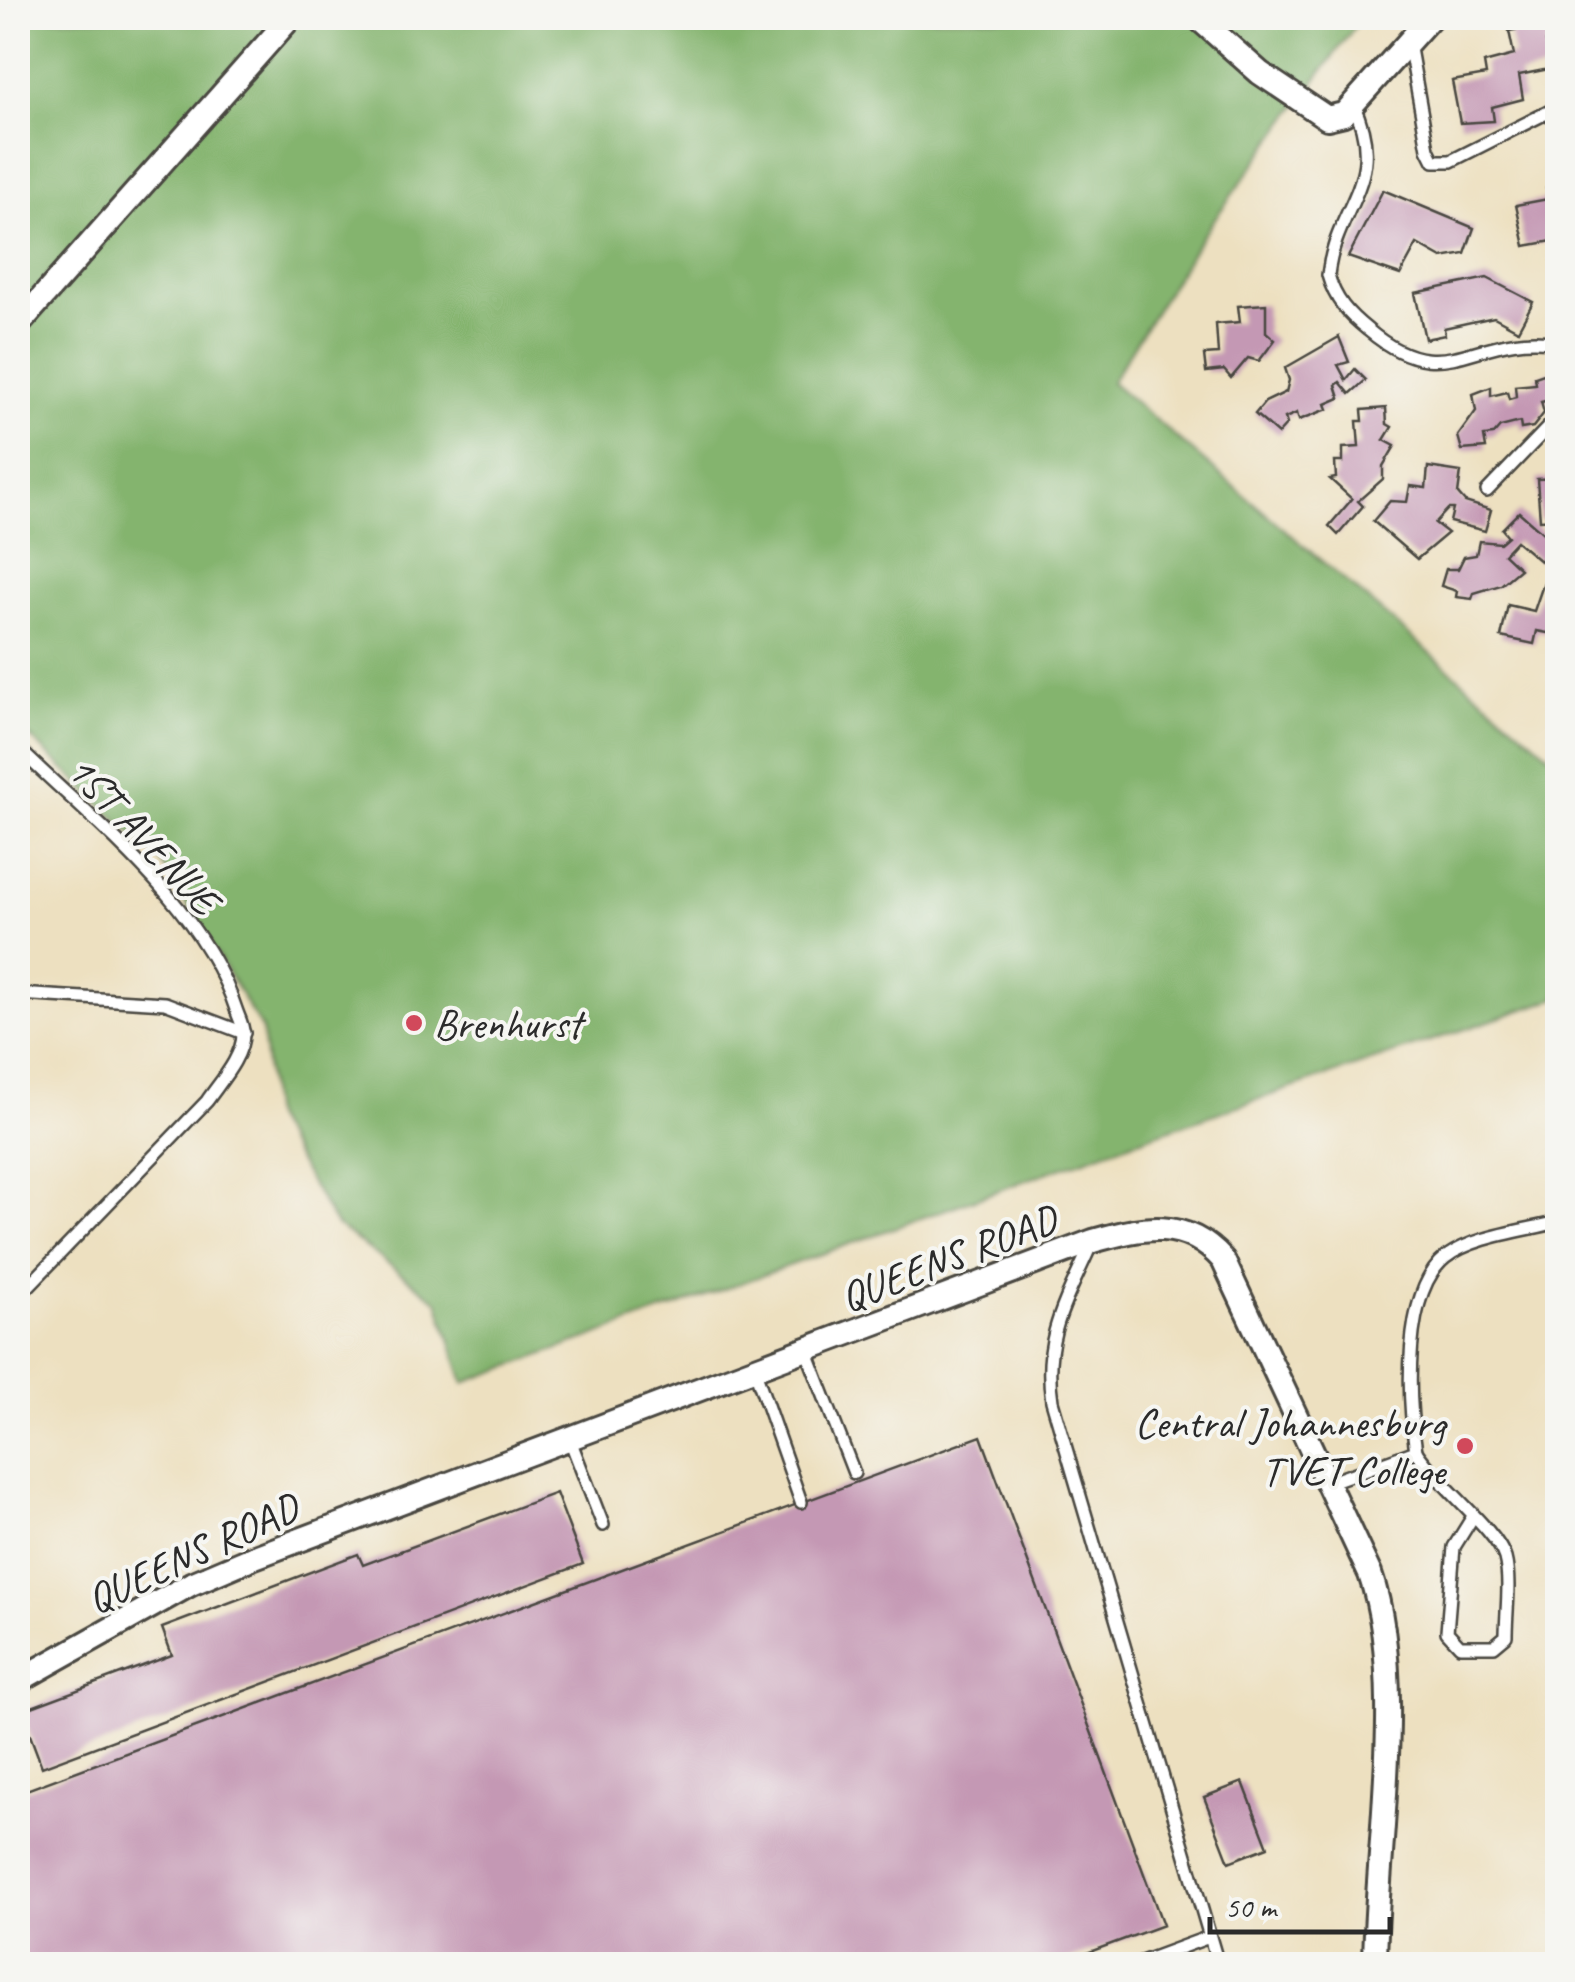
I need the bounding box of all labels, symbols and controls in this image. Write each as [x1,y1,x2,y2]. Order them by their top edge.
street label: 1ST AVENUE [56,744,234,929]
place label: Brenhurst [434,998,587,1051]
marker: Brenhurst [403,1012,425,1034]
street label: QUEENS ROAD [833,1192,1067,1324]
place label: Central Johannesburg TVET College [1135,1397,1448,1498]
marker: Central Johannesburg TVET College [1454,1435,1476,1457]
street label: QUEENS ROAD [78,1480,309,1625]
scale bar [1210,1872,1390,1934]
text: 50 m [1225,1888,1278,1926]

